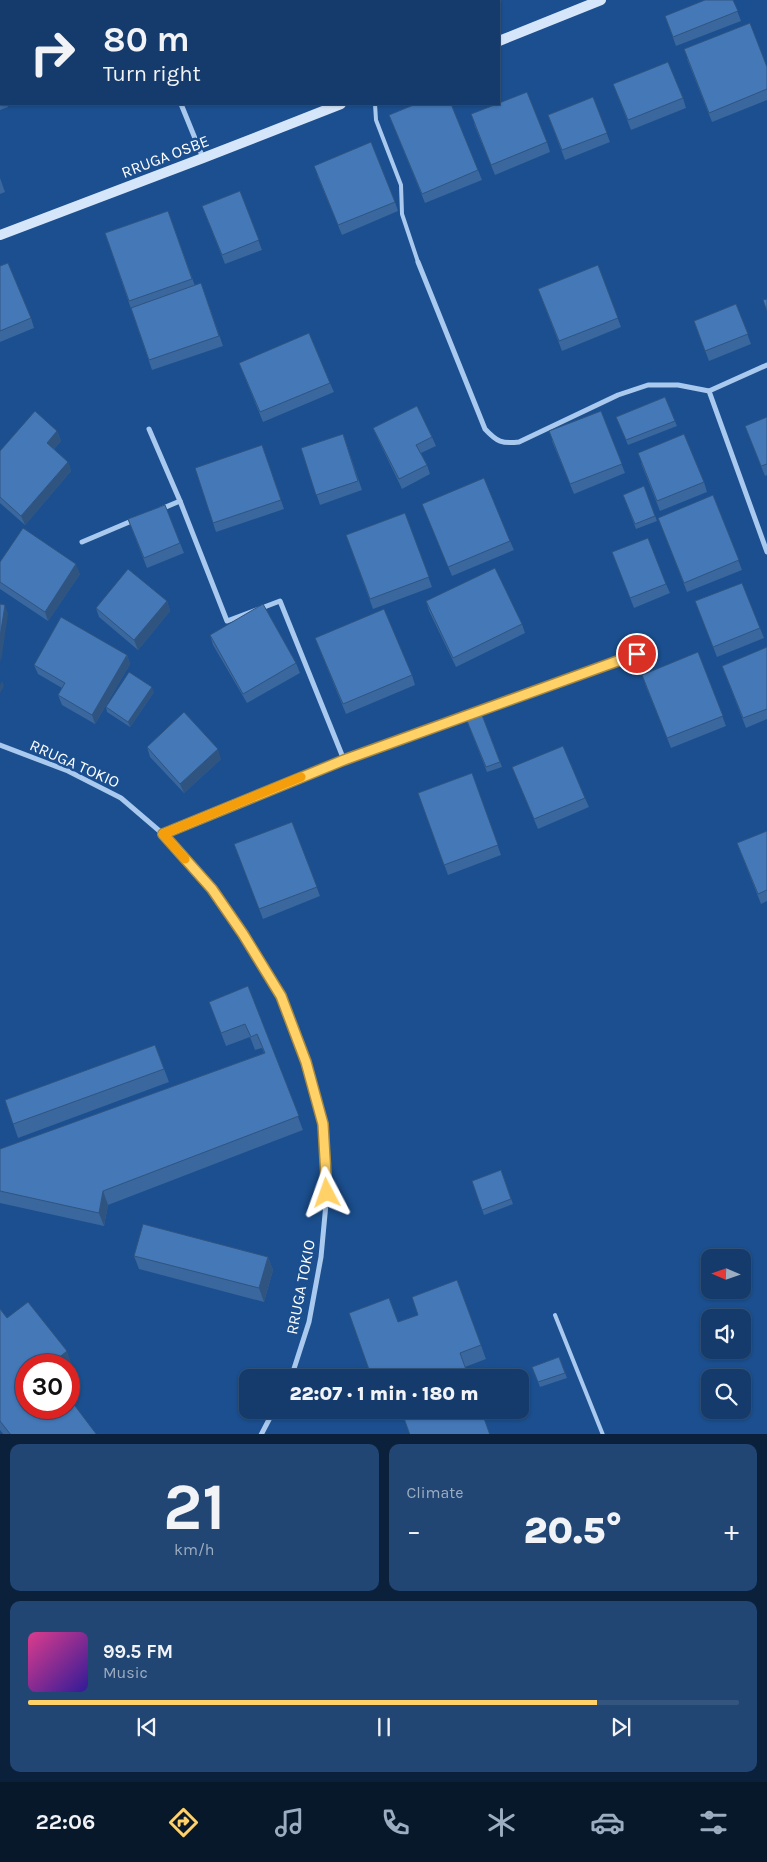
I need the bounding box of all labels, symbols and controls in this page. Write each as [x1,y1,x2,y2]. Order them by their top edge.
text: 80 m [103,19,190,60]
icon: right [20,20,85,85]
text: Turn right [103,61,201,87]
street label: RRUGA OSBE [119,131,212,182]
pin [616,633,658,675]
icon: arrive [623,640,651,668]
street label: RRUGA TOKIO [27,735,123,792]
position arrow [300,1166,352,1218]
street label: RRUGA TOKIO [282,1238,319,1336]
north arrow [701,1249,751,1299]
map controls [701,1249,751,1419]
button: sound [701,1309,751,1359]
speed limit sign: 30 [15,1354,80,1419]
button: search [701,1369,751,1419]
text: 22:07 · 1 min · 180 m [289,1383,479,1405]
text: 21 [163,1469,226,1545]
text: Climate [407,1483,464,1502]
text: 20.5° [523,1508,622,1553]
text: − [407,1514,421,1547]
text: + [724,1514,739,1547]
text: km/h [174,1540,215,1559]
text: 99.5 FM [103,1641,173,1663]
text: Music [103,1663,148,1682]
icon: previous [133,1713,161,1741]
icon: pause [370,1713,398,1741]
icon: next [607,1713,635,1741]
icon: directions [166,1805,201,1840]
icon: music [272,1805,307,1840]
icon: phone [378,1805,413,1840]
icon: climate [484,1805,519,1840]
icon: car [590,1805,625,1840]
icon: filters [696,1805,731,1840]
text: 22:06 [36,1809,95,1835]

